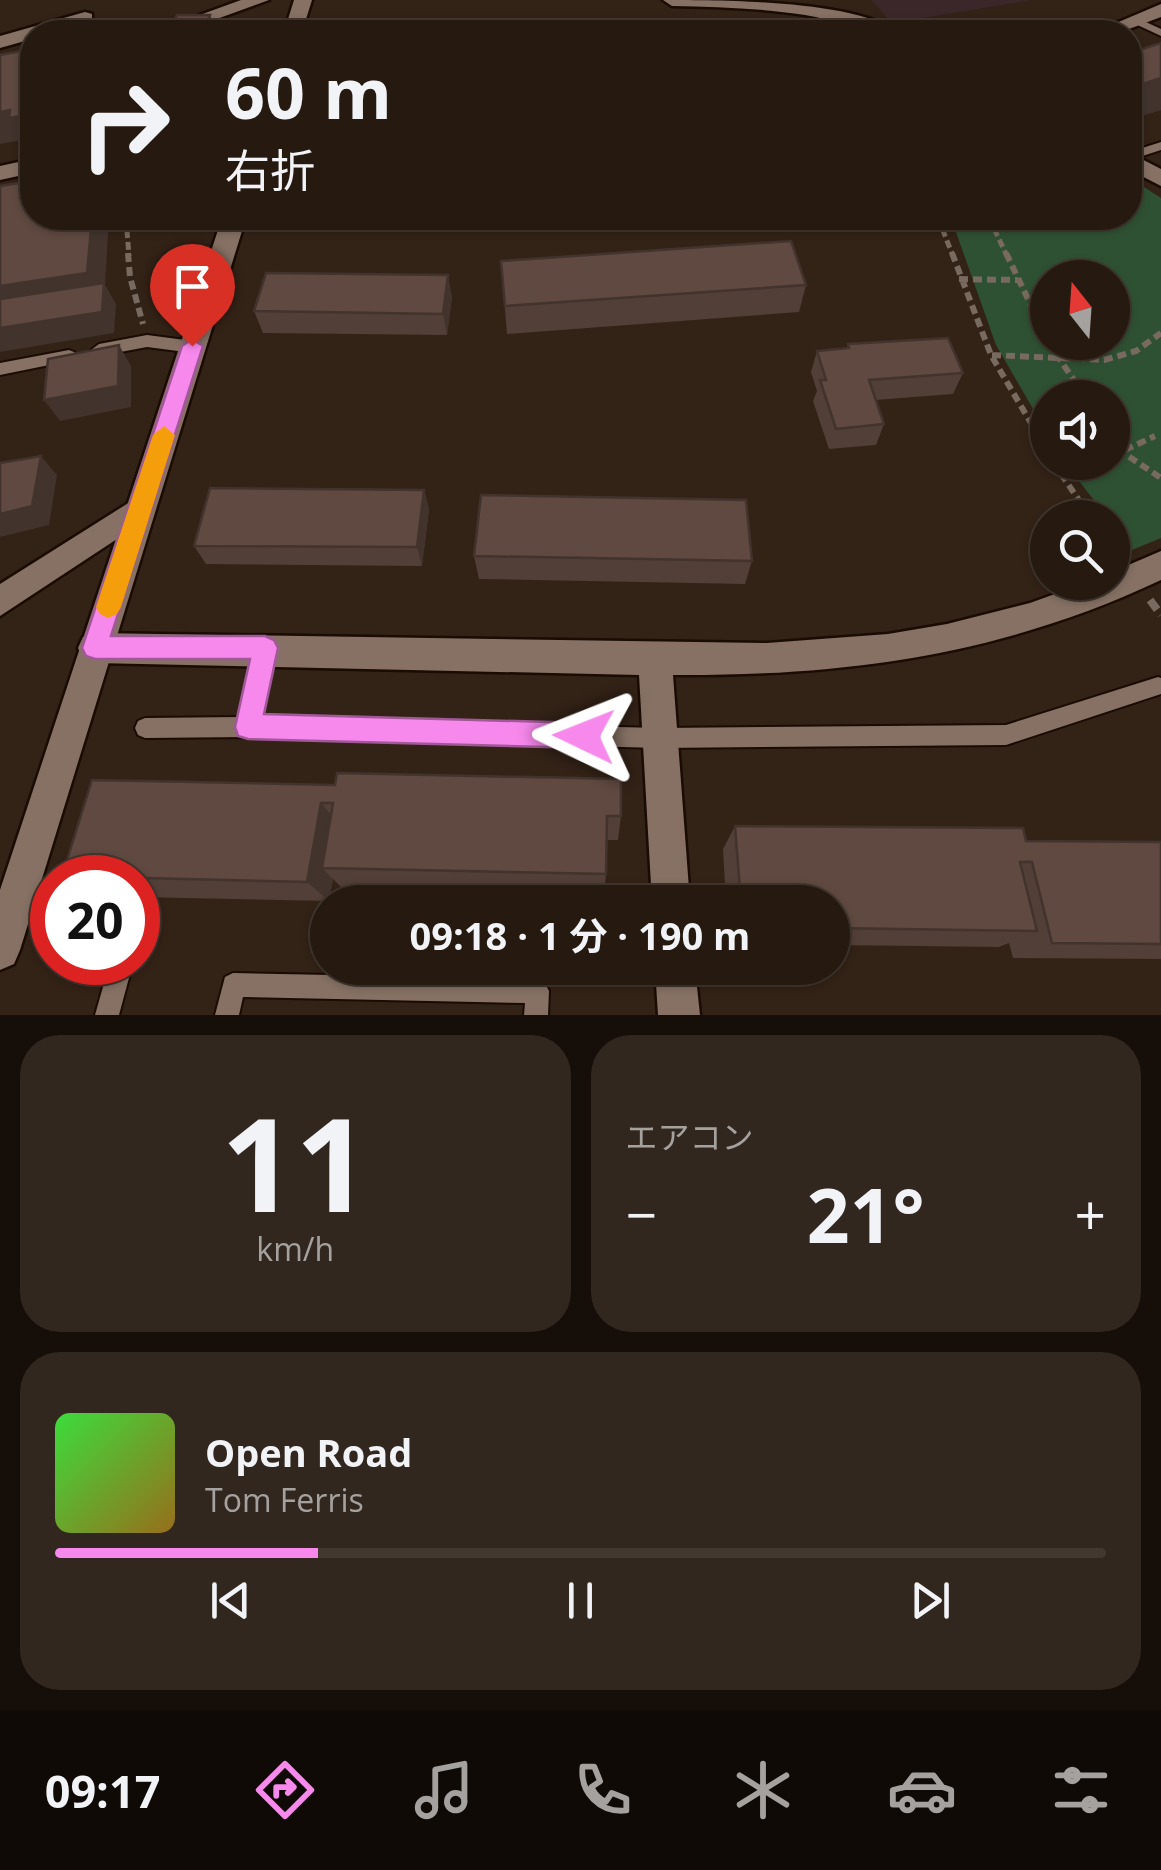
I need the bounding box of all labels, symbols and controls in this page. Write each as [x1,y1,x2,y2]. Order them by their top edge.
text: 60 m [225,44,392,140]
icon: right [60,60,190,190]
text: 右折 [225,139,315,200]
pin [150,244,235,347]
icon: arrive [165,259,220,314]
north arrow [1030,260,1130,360]
map controls [1030,260,1130,600]
button: sound [1030,380,1130,480]
button: search [1030,500,1130,600]
position arrow [532,684,636,788]
speed limit sign: 20 [30,855,160,985]
text: 09:18 · 1 分 · 190 m [410,909,750,961]
text: 11 [221,1073,370,1250]
text: エアコン [626,1115,754,1158]
text: 21° [807,1163,925,1265]
text: − [626,1176,657,1251]
text: + [1075,1176,1106,1251]
text: km/h [256,1227,334,1270]
text: Open Road [205,1426,412,1478]
text: Tom Ferris [205,1478,364,1521]
icon: previous [203,1573,258,1628]
icon: pause [553,1573,608,1628]
icon: next [903,1573,958,1628]
icon: directions [250,1755,320,1825]
icon: music [409,1755,479,1825]
icon: phone [568,1755,638,1825]
icon: climate [728,1755,798,1825]
icon: car [887,1755,957,1825]
icon: filters [1046,1755,1116,1825]
text: 09:17 [45,1760,160,1821]

